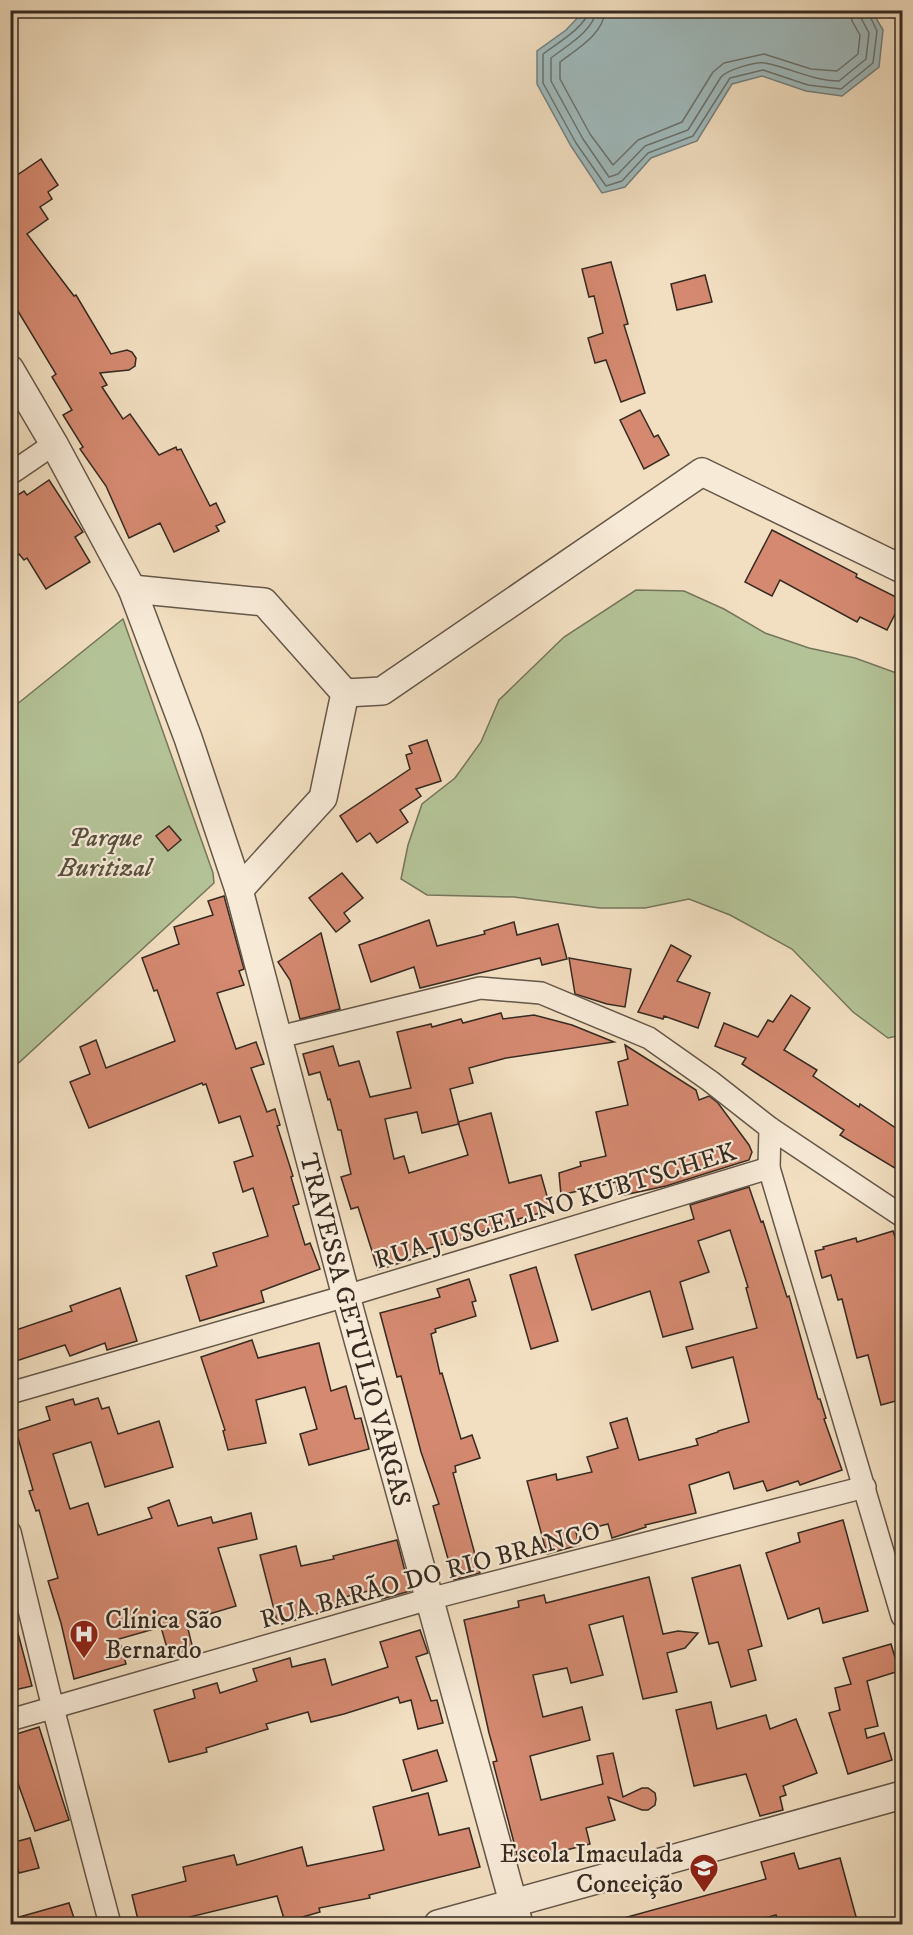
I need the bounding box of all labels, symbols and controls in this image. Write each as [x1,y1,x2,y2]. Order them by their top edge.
park label: Parque Buritizal [57,822,155,885]
street label: RUA JUSCELINO KUBTSCHEK [371,1135,741,1277]
street label: TRAVESSA GETULIO VARGAS [291,1150,418,1510]
street label: RUA BARÃO DO RIO BRANCO [256,1513,604,1637]
place label: Clínica São Bernardo [105,1604,222,1667]
hospital icon: Clínica São Bernardo [68,1618,100,1660]
place label: Escola Imaculada Conceição [500,1838,683,1901]
school or university icon: Escola Imaculada Conceição [688,1852,720,1894]

